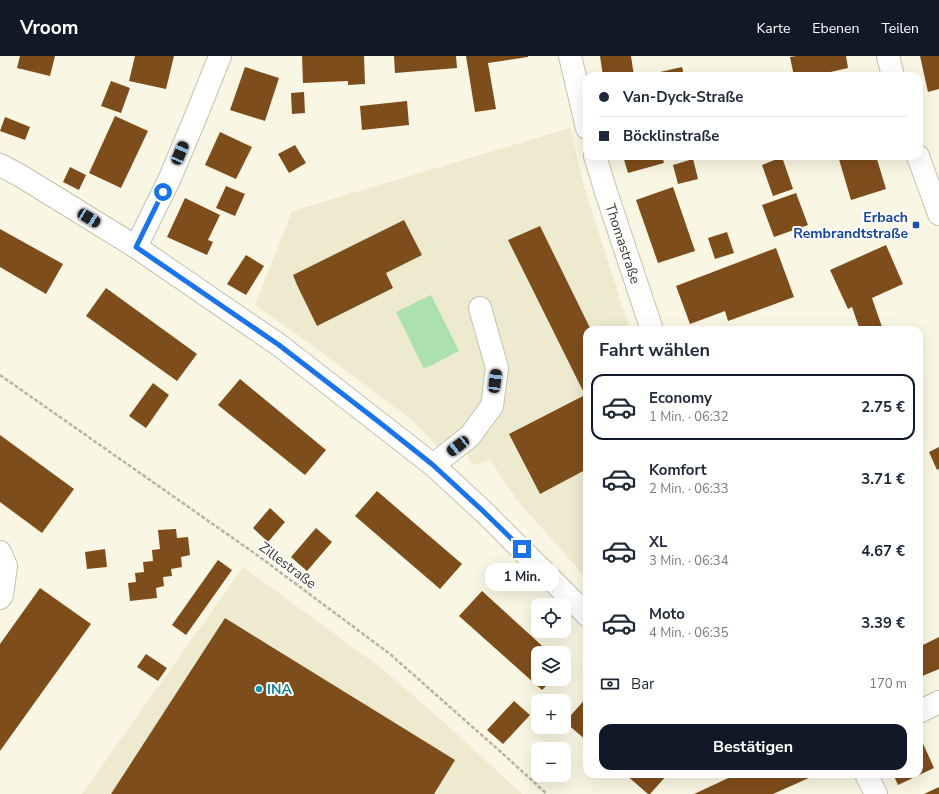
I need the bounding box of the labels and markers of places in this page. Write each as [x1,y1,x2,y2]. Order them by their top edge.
place label: Erbach Rembrandtstraße [793,208,908,243]
marker: Erbach Rembrandtstraße [911,220,921,230]
place label: INA [267,680,292,699]
marker: INA [254,684,264,694]

